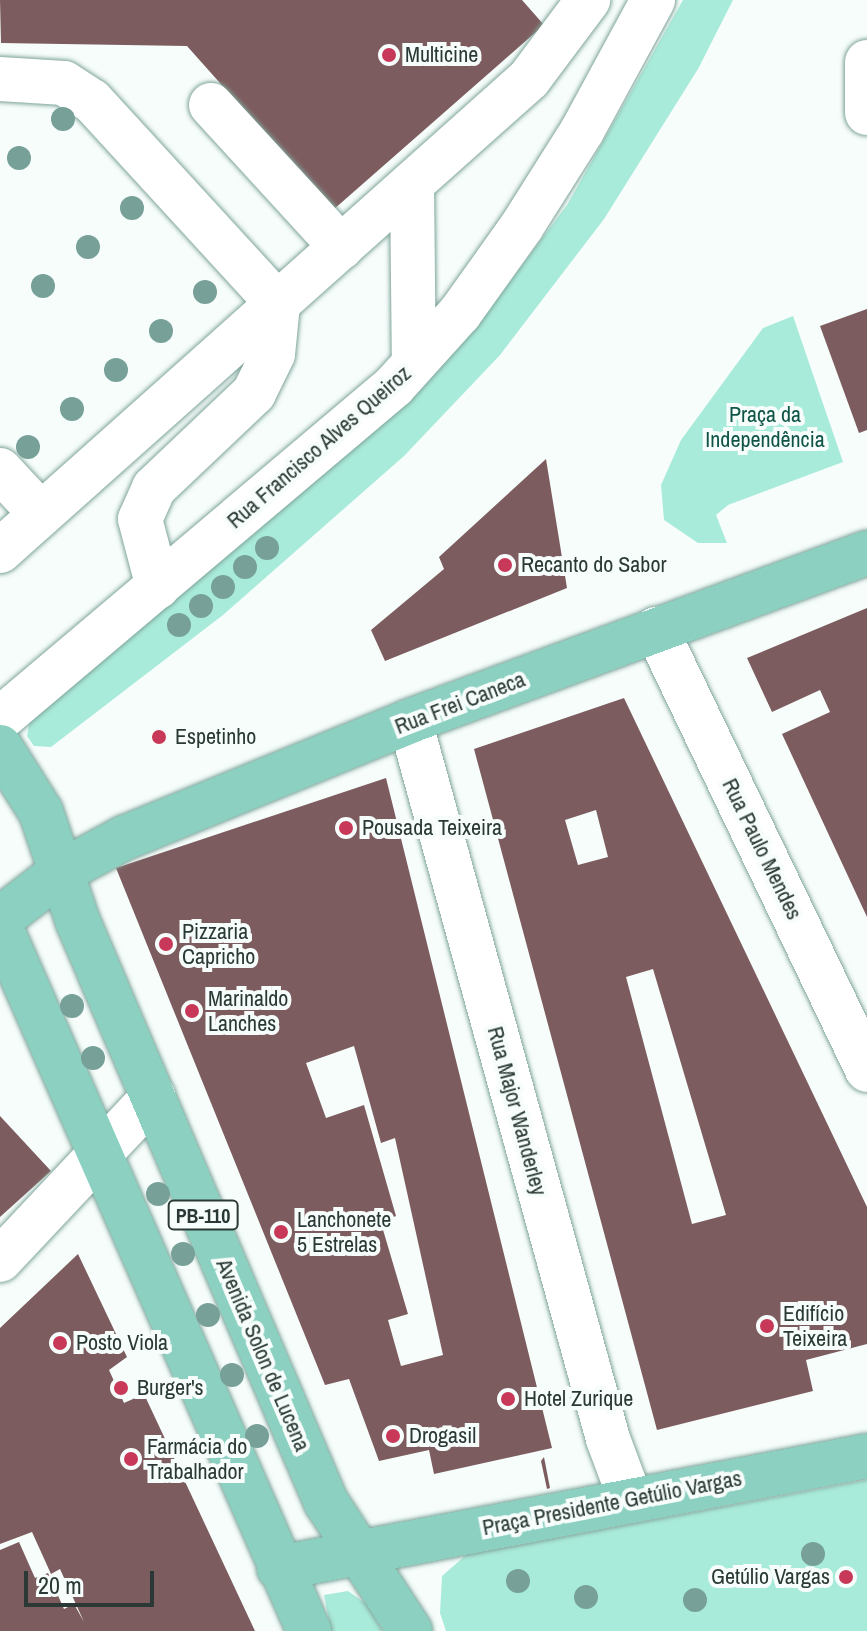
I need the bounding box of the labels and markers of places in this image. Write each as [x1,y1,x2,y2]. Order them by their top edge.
place label: Multicine [405,42,478,68]
marker: Multicine [380,46,398,64]
place label: Recanto do Sabor [521,552,666,578]
marker: Recanto do Sabor [496,556,514,574]
place label: Espetinho [175,724,256,750]
marker: Espetinho [150,728,168,746]
place label: Pousada Teixeira [362,815,502,841]
marker: Pousada Teixeira [337,819,355,837]
place label: Pizzaria Capricho [182,918,255,970]
marker: Pizzaria Capricho [157,935,175,953]
place label: Marinaldo Lanches [208,985,288,1036]
marker: Marinaldo Lanches [183,1002,201,1020]
place label: Lanchonete 5 Estrelas [297,1206,391,1258]
marker: Lanchonete 5 Estrelas [272,1223,290,1241]
place label: Edifício Teixeira [783,1300,847,1352]
marker: Edifício Teixeira [758,1317,776,1335]
place label: Posto Viola [76,1330,168,1356]
marker: Posto Viola [51,1334,69,1352]
place label: Burger's [137,1375,204,1401]
marker: Burger's [112,1379,130,1397]
place label: Hotel Zurique [524,1386,633,1412]
marker: Hotel Zurique [499,1390,517,1408]
place label: Drogasil [409,1423,476,1449]
marker: Drogasil [384,1427,402,1445]
place label: Farmácia do Trabalhador [147,1433,247,1484]
marker: Farmácia do Trabalhador [122,1450,140,1468]
place label: Getúlio Vargas [711,1564,830,1590]
marker: Getúlio Vargas [837,1568,855,1586]

